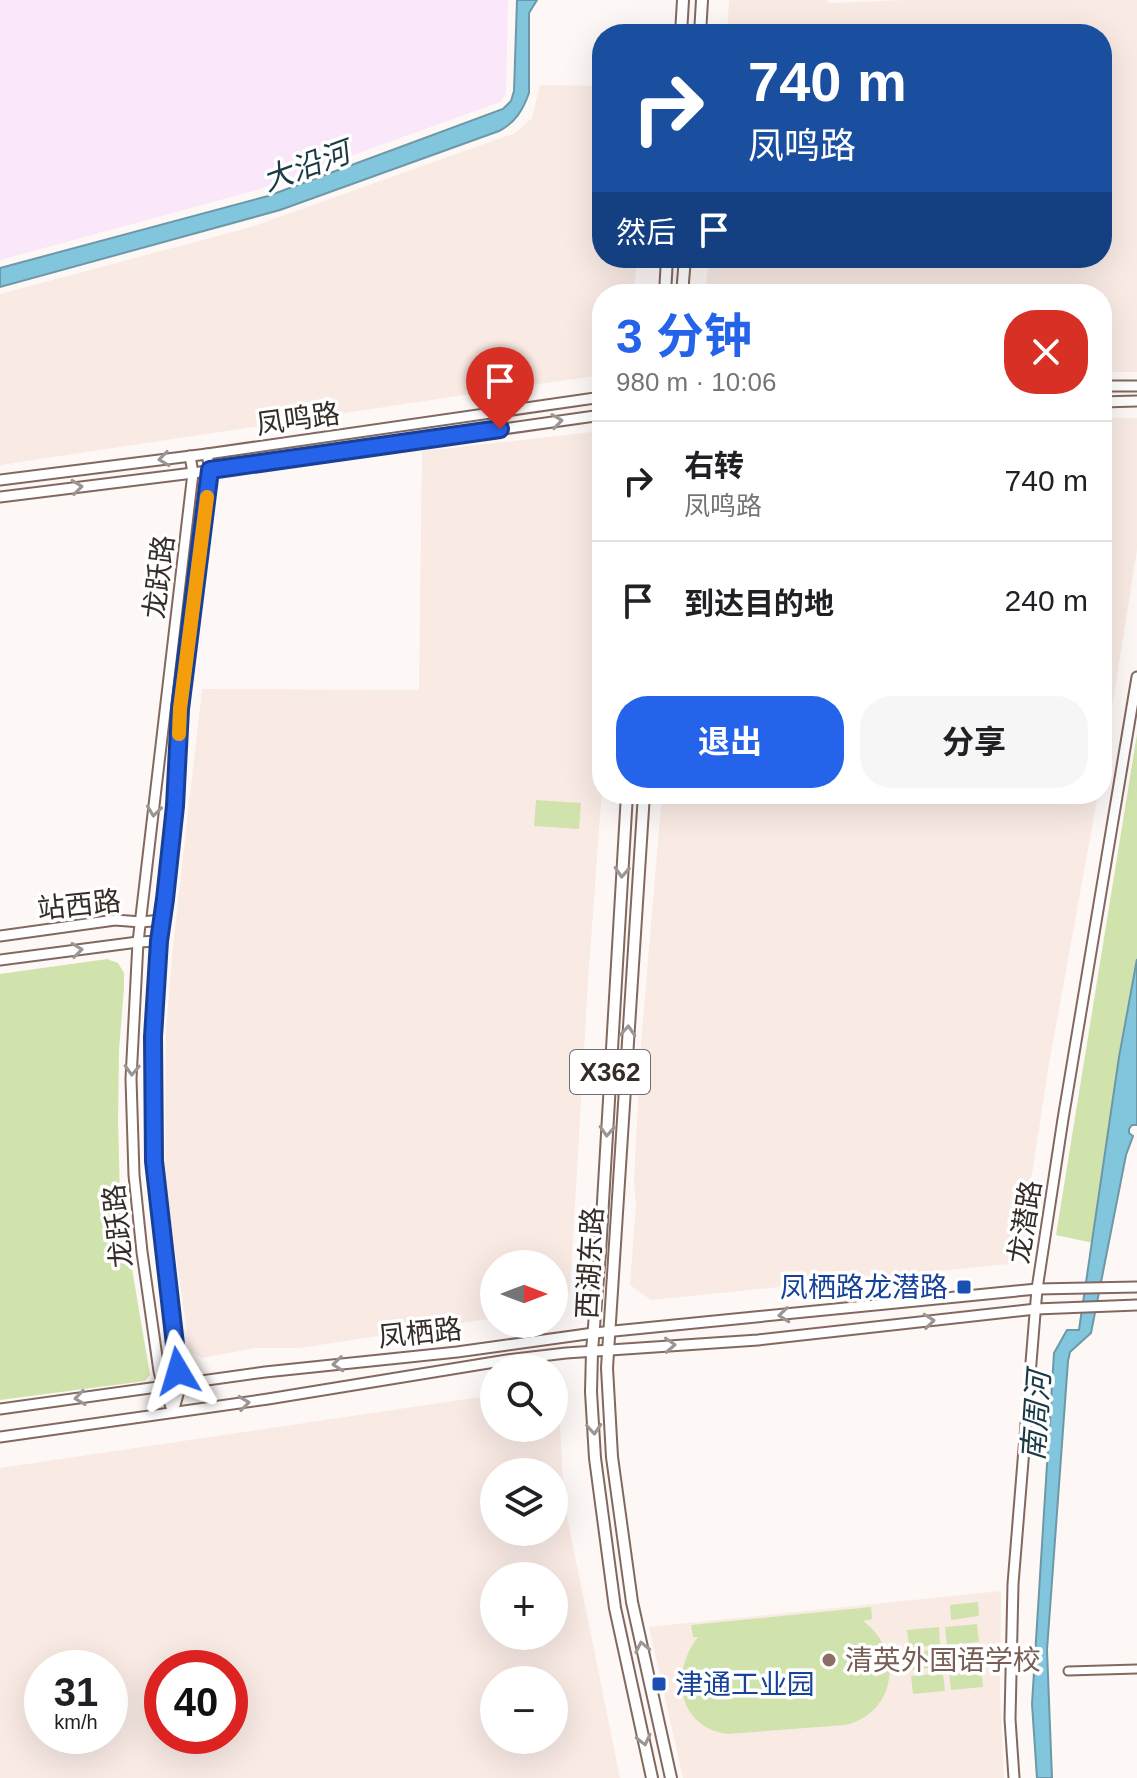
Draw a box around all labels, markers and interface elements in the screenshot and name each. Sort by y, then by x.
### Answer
text: 740 m [748,50,907,113]
icon: right [616,56,720,160]
text: 凤鸣路 [748,125,856,166]
water label: 大沿河 [258,133,359,197]
icon: arrive [692,208,736,252]
text: 然后 [616,216,676,249]
text: 3 分钟 [616,310,752,363]
button: close [1004,310,1088,394]
pin [466,347,534,429]
icon: arrive [478,359,522,403]
text: 980 m · 10:06 [616,367,776,397]
street label: 凤鸣路 [254,398,342,440]
one-way arrow [551,413,564,430]
text: 右转 [684,449,744,482]
one-way arrow [157,450,170,467]
icon: right [616,459,660,503]
text: 740 m [1005,464,1088,497]
one-way arrow [71,479,84,496]
text: 凤鸣路 [684,491,762,521]
street label: 龙跃路 [138,533,180,621]
icon: arrive [616,579,660,623]
text: 240 m [1005,584,1088,617]
text: 到达目的地 [684,587,834,620]
button: 退出 [616,696,844,788]
button: 分享 [860,696,1088,788]
one-way arrow [146,805,163,818]
one-way arrow [614,866,631,879]
street label: 站西路 [36,885,122,925]
one-way arrow [71,941,84,958]
one-way arrow [619,1024,636,1037]
road number: X362 [570,1050,650,1094]
one-way arrow [124,1064,141,1077]
one-way arrow [599,1125,616,1138]
street label: 龙潜路 [1003,1178,1047,1266]
street label: 龙跃路 [98,1183,138,1269]
street label: 西湖东路 [572,1206,608,1320]
north arrow [480,1250,568,1338]
map controls [480,1250,568,1754]
place label: 凤栖路龙潜路 [780,1272,948,1303]
marker: 凤栖路龙潜路 [955,1278,973,1296]
one-way arrow [777,1306,790,1323]
street label: 凤栖路 [377,1313,463,1353]
one-way arrow [922,1313,935,1330]
position arrow [136,1329,220,1413]
one-way arrow [664,1337,677,1354]
button: search [480,1354,568,1442]
one-way arrow [331,1356,344,1373]
water label: 南周河 [1016,1365,1056,1462]
one-way arrow [73,1389,87,1406]
one-way arrow [238,1394,251,1411]
one-way arrow [585,1423,602,1435]
button: layers [480,1458,568,1546]
button: + [480,1562,568,1650]
one-way arrow [634,1641,651,1655]
place label: 清英外国语学校 [845,1645,1041,1676]
speed limit sign: 40 [144,1650,248,1754]
marker: 清英外国语学校 [820,1651,838,1669]
button: − [480,1666,568,1754]
place label: 津通工业园 [675,1669,815,1700]
text: 31 [54,1670,98,1714]
marker: 津通工业园 [650,1675,668,1693]
text: km/h [54,1711,98,1733]
one-way arrow [635,1733,652,1746]

